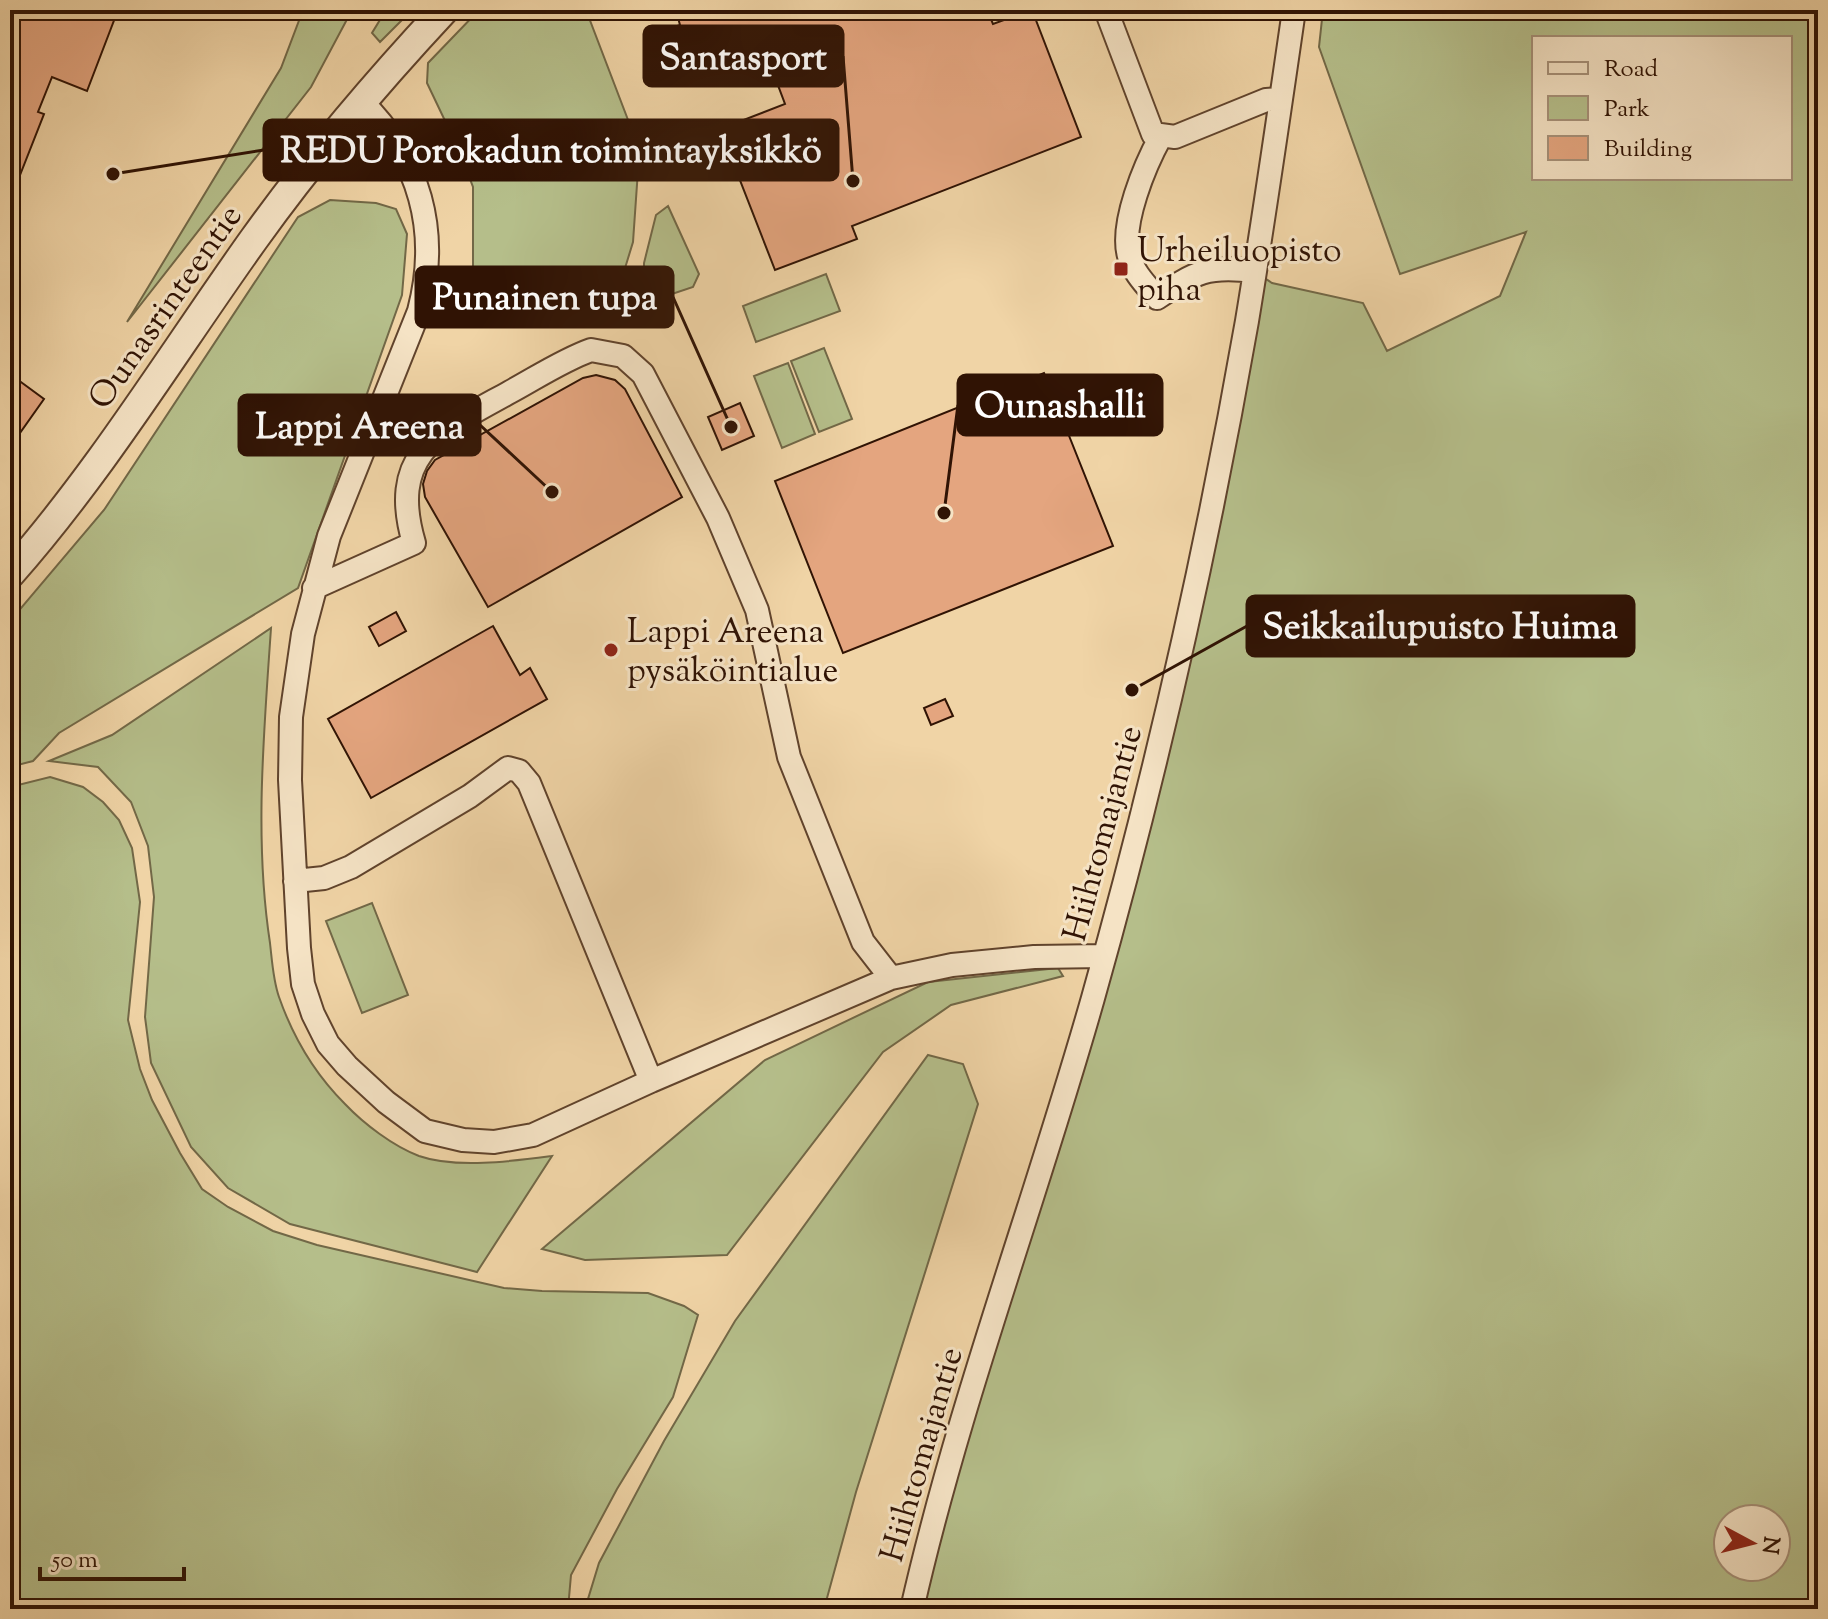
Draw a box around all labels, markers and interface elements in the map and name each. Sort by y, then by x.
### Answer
callout: Santasport [644,26,843,86]
text: Santasport [659,34,827,86]
legend [1532,36,1792,180]
text: Road [1604,53,1658,87]
text: Park [1604,93,1650,127]
callout: REDU Porokadun toimintayksikkö [264,120,838,180]
text: REDU Porokadun toimintayksikkö [280,127,822,179]
text: Building [1604,133,1693,167]
street label: Ounasrinteentie [78,196,256,420]
place label: Urheiluopisto piha [1137,228,1342,316]
marker: Urheiluopisto piha [1112,260,1130,278]
callout: Punainen tupa [416,267,673,327]
text: Punainen tupa [433,274,658,326]
callout: Ounashalli [958,375,1162,435]
text: Ounashalli [974,382,1146,434]
callout: Lappi Areena [239,395,480,455]
text: Lappi Areena [256,403,465,455]
callout: Seikkailupuisto Huima [1247,596,1634,656]
text: Seikkailupuisto Huima [1262,603,1618,655]
place label: Lappi Areena pysäköintialue [627,609,838,697]
marker: Lappi Areena pysäköintialue [602,641,620,659]
street label: Hiihtomajantie [1052,721,1157,947]
street label: Hiihtomajantie [869,1342,977,1568]
north arrow [1712,1503,1792,1583]
scale bar [40,1531,184,1581]
text: N [1752,1534,1786,1556]
text: 50 m [50,1544,98,1578]

